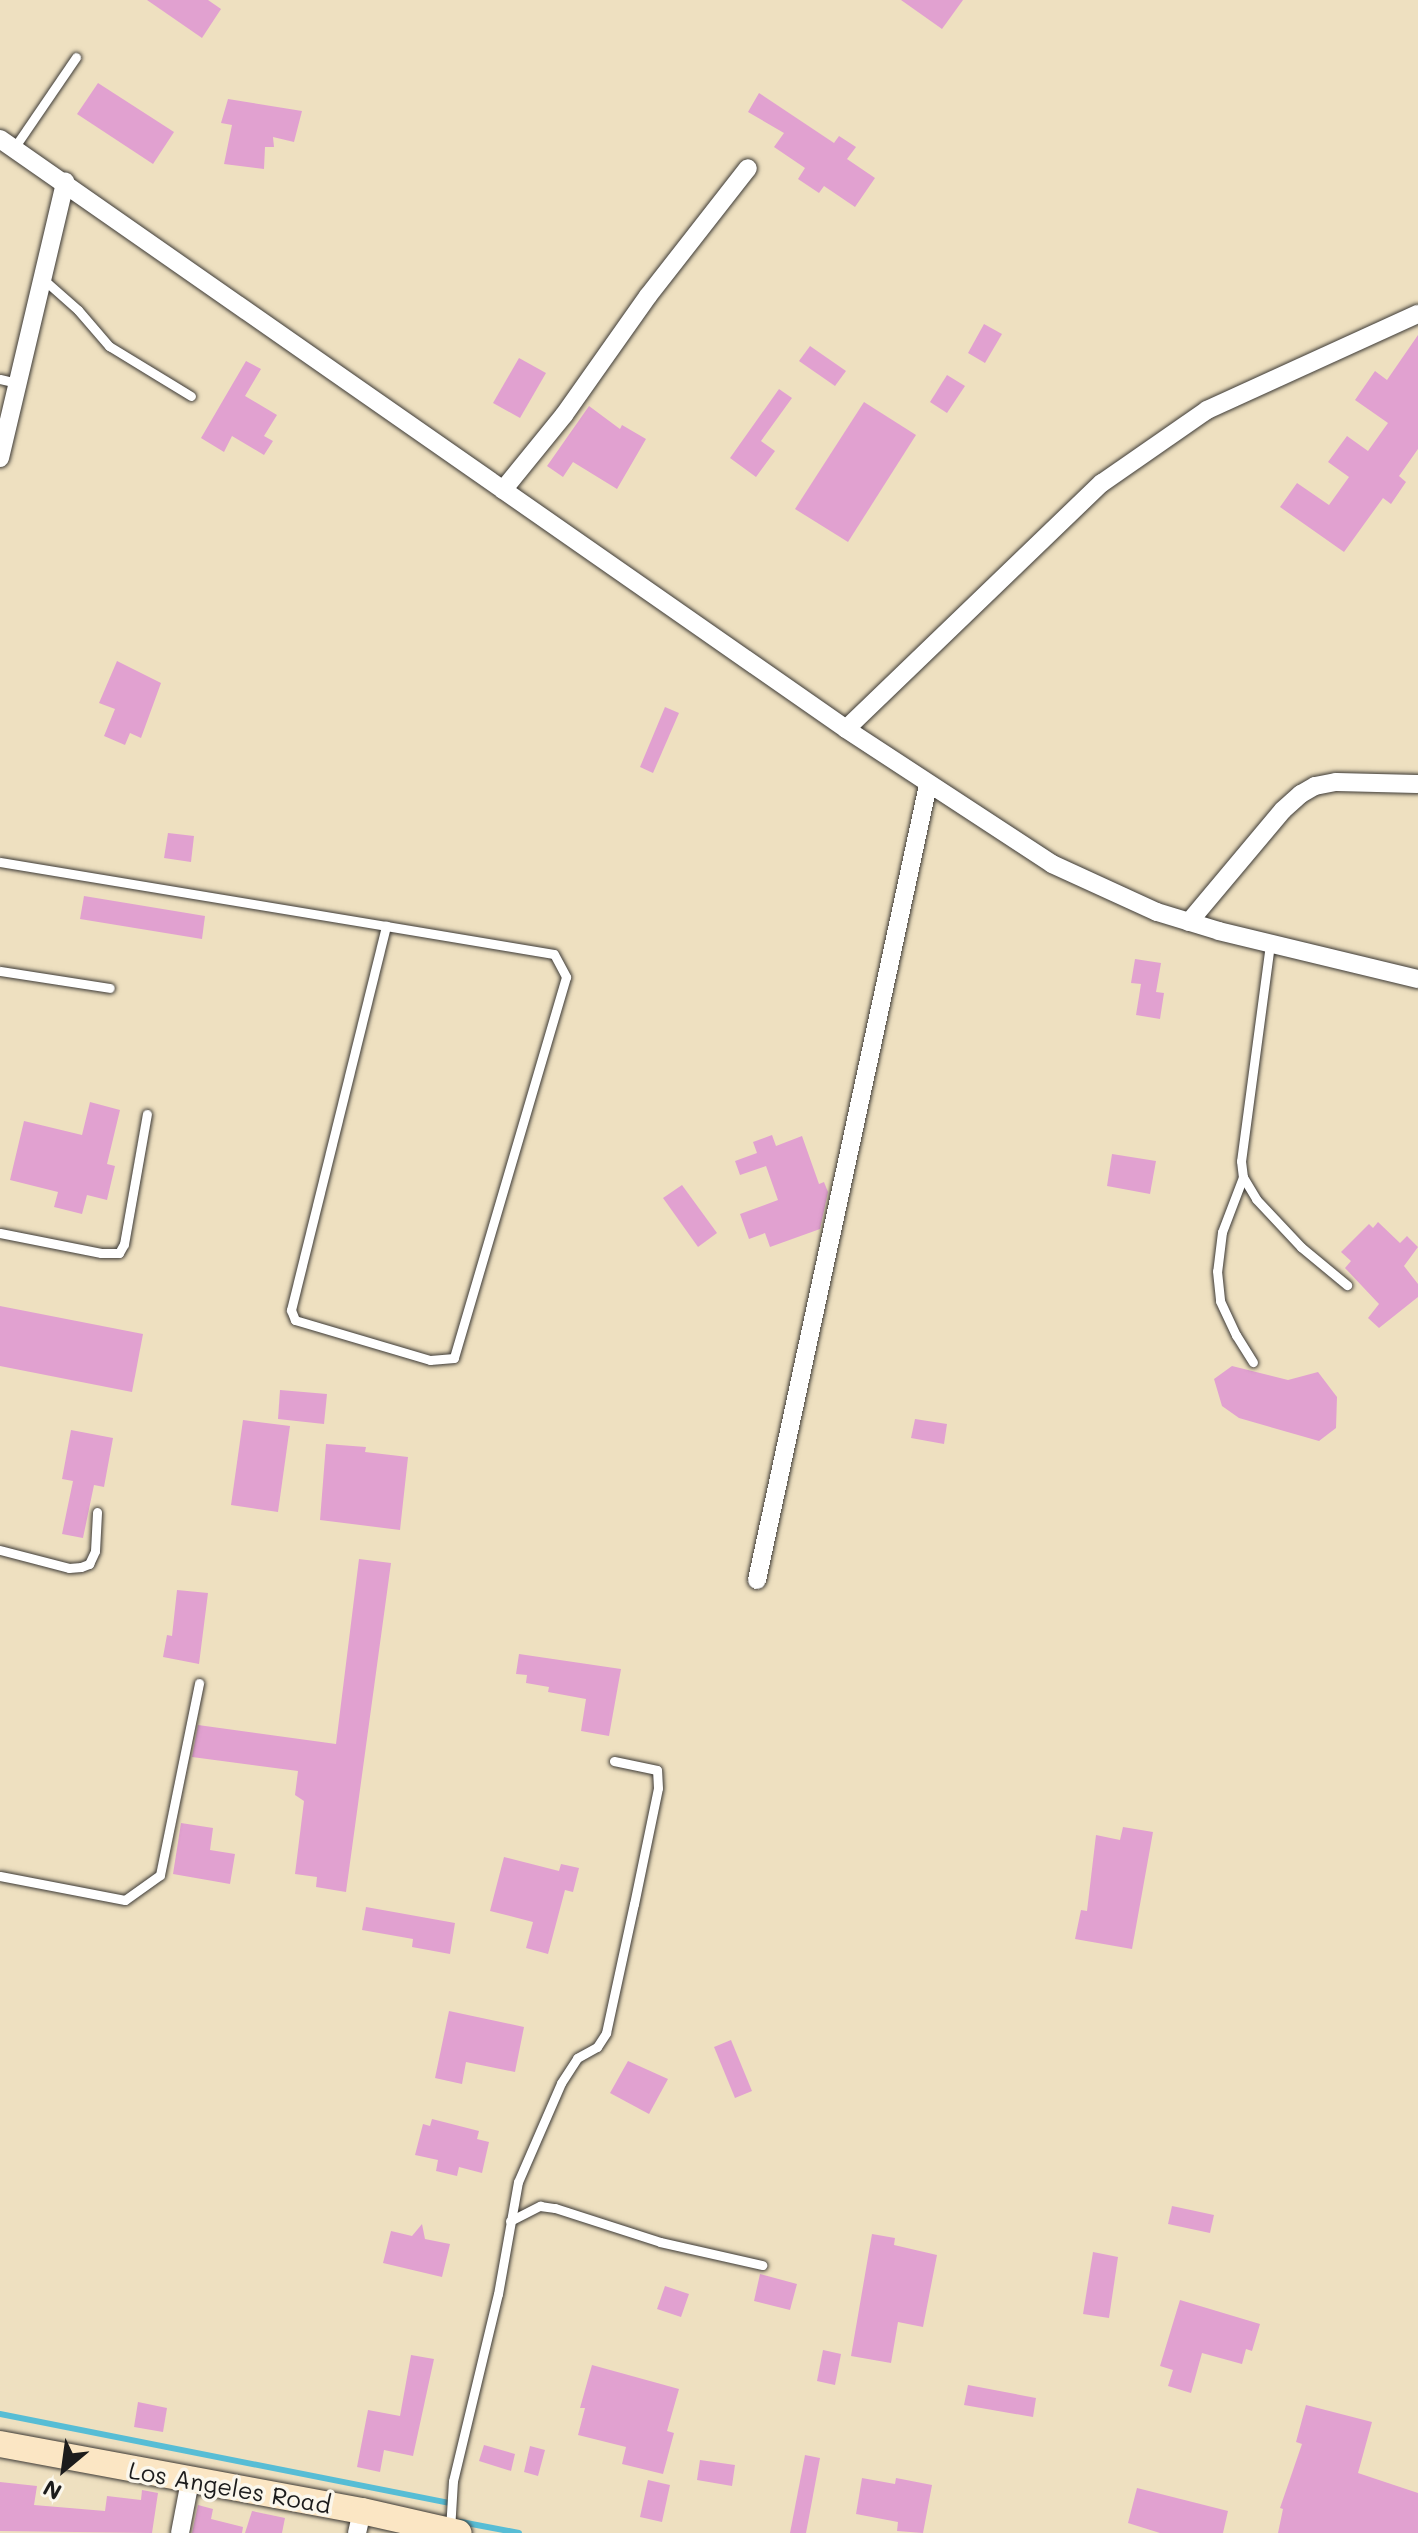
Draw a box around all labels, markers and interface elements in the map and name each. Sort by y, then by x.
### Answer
north arrow [24,2429,104,2509]
street label: Los Angeles Road [127,2455,333,2519]
text: N [38,2474,66,2507]

